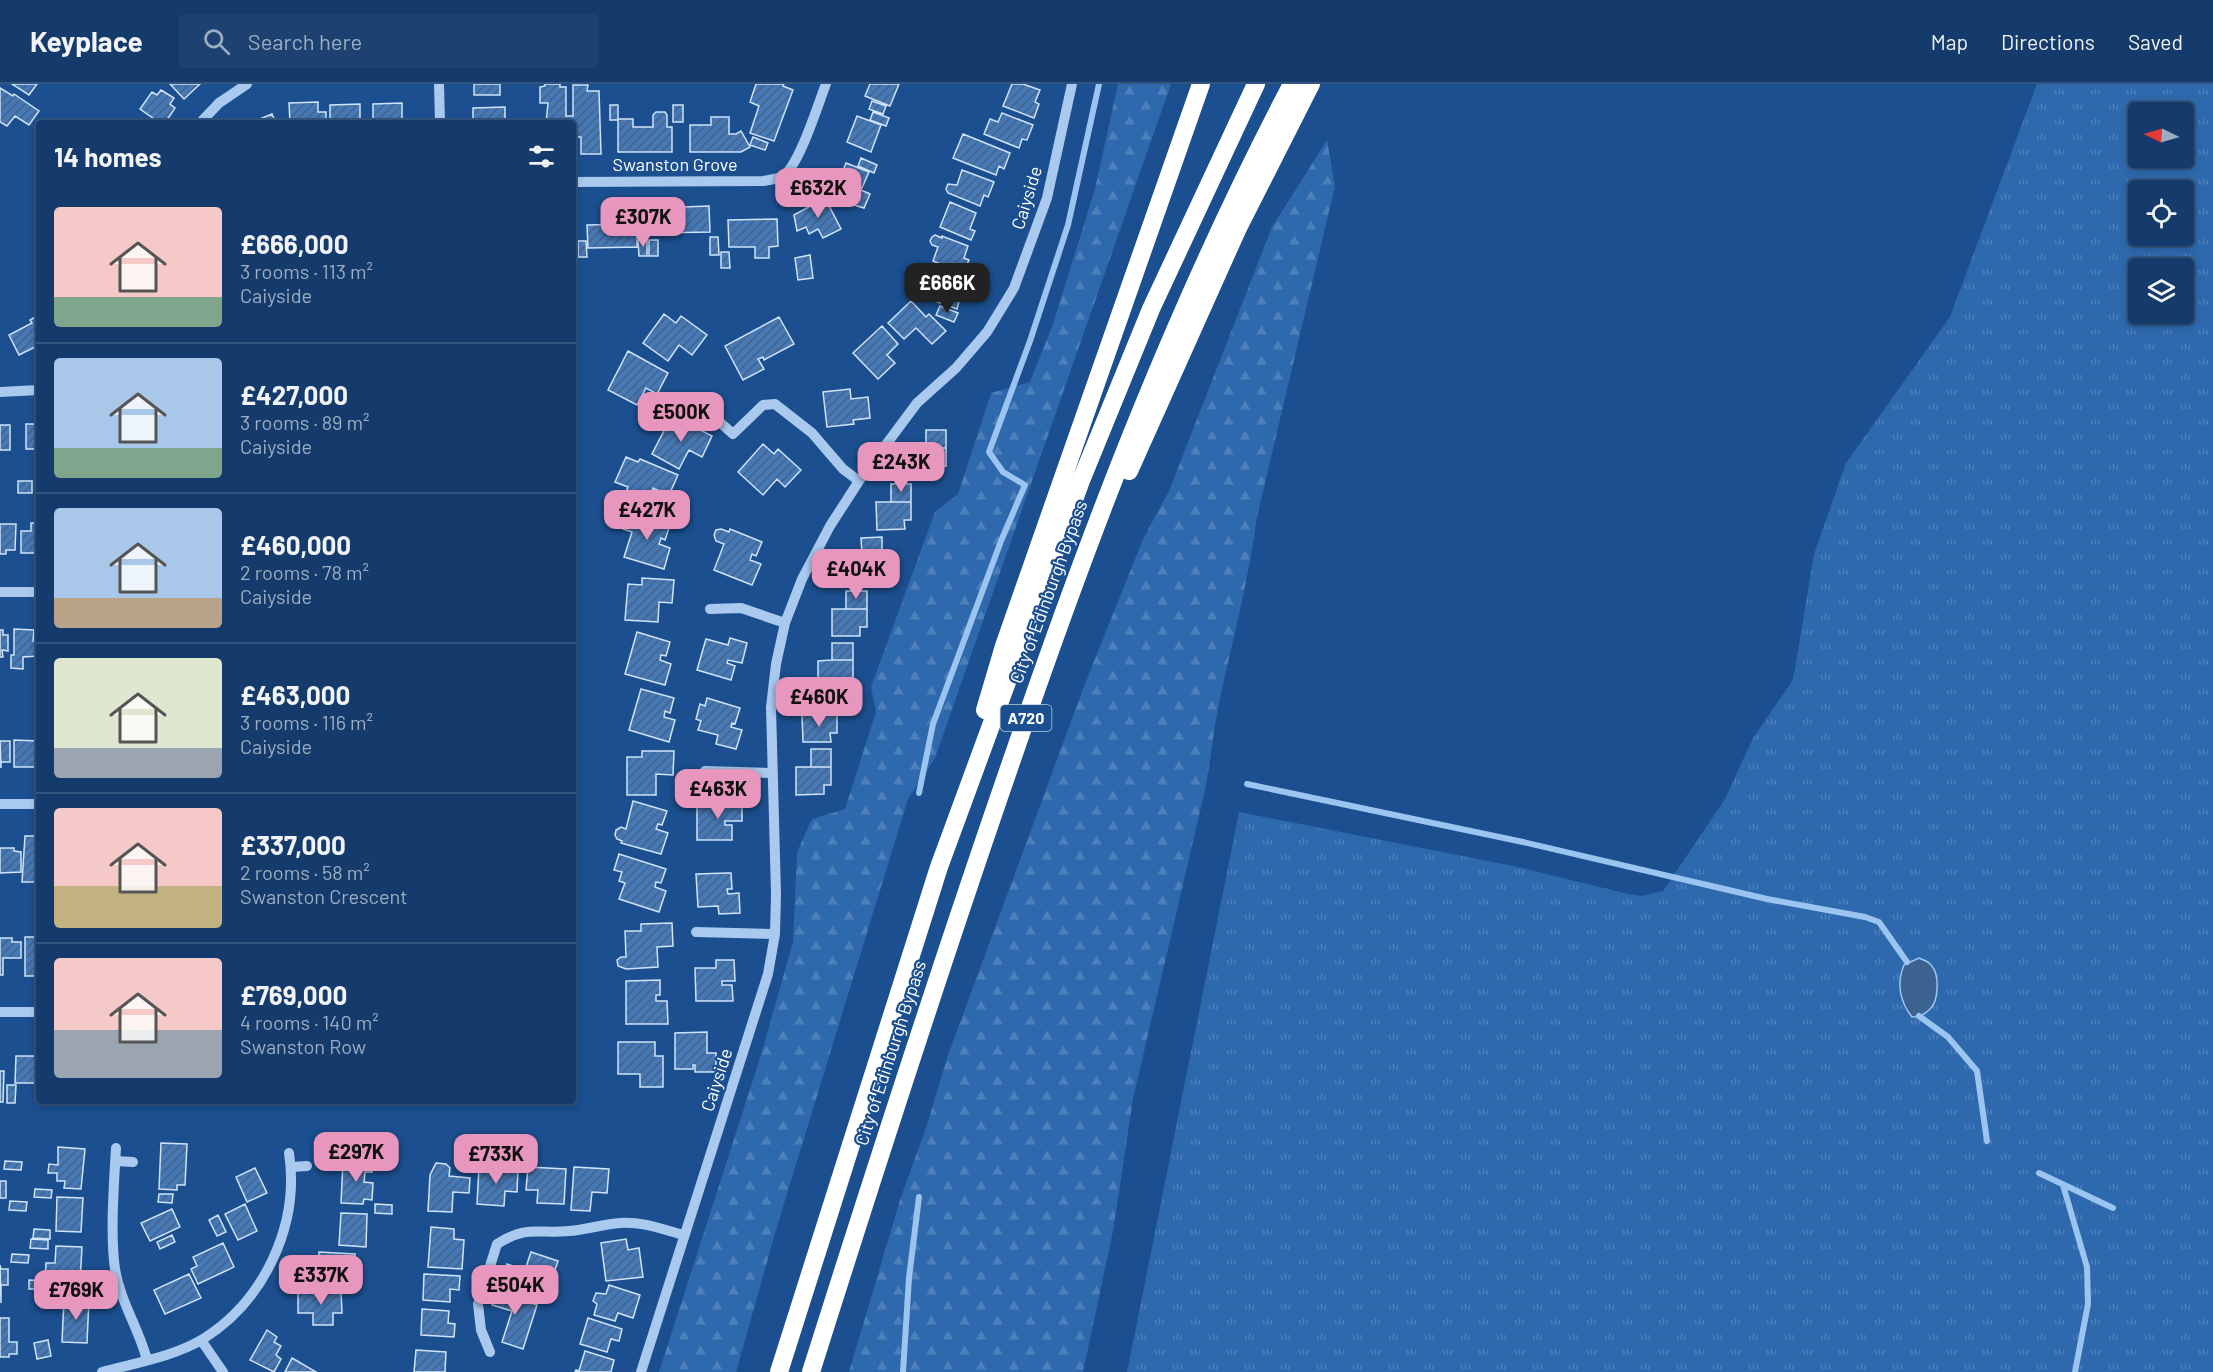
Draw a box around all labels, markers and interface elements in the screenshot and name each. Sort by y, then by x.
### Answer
search box [179,14,599,68]
text: Keyplace [30,24,143,58]
icon: search [200,25,233,58]
text: Search here [248,28,362,54]
text: Map [1931,29,1968,54]
text: Directions [2001,29,2095,54]
text: Saved [2128,29,2183,54]
north arrow [2128,102,2194,168]
map controls [2128,102,2194,324]
icon: filters [525,140,558,173]
text: 14 homes [54,141,161,172]
street label: Swanston Grove [612,153,738,175]
street label: Caiyside [1006,163,1046,232]
pin: £632K [776,168,860,219]
text: £632K [789,175,847,199]
button: locate [2128,180,2194,246]
pin: £307K [601,197,685,248]
text: £307K [615,204,671,228]
text: £666,000 [240,228,349,259]
icon: home [102,231,174,303]
button: layers [2128,258,2194,324]
text: 3 rooms · 113 m² [240,259,373,283]
pin: £666K [905,263,989,314]
text: £666K [919,270,976,294]
text: Caiyside [240,283,312,307]
text: £427,000 [240,379,348,410]
icon: home [102,382,174,454]
pin: £500K [639,392,723,443]
text: £500K [652,399,710,423]
text: 3 rooms · 89 m² [240,410,370,434]
text: Caiyside [240,434,312,458]
pin: £243K [859,442,943,493]
text: £243K [872,449,930,473]
pin: £427K [605,490,689,541]
text: £427K [618,497,676,521]
street label: City of Edinburgh Bypass [1005,497,1091,686]
text: £460,000 [240,529,351,560]
icon: home [102,532,174,604]
pin: £404K [814,549,898,600]
text: £404K [826,556,886,580]
text: 2 rooms · 78 m² [240,560,369,584]
text: Caiyside [240,584,312,608]
pin: £460K [777,677,861,728]
text: £463,000 [240,679,350,710]
icon: home [102,682,174,754]
text: £460K [789,684,849,708]
road number: A720 [1000,705,1052,731]
text: 3 rooms · 116 m² [240,710,373,734]
text: Caiyside [240,734,312,758]
pin: £463K [676,769,760,820]
text: £463K [689,776,747,800]
text: £337,000 [240,829,346,860]
icon: home [102,832,174,904]
text: 2 rooms · 58 m² [240,860,370,884]
text: Swanston Crescent [240,884,408,908]
street label: City of Edinburgh Bypass [850,957,930,1148]
text: £769,000 [240,979,347,1010]
icon: home [102,982,174,1054]
text: 4 rooms · 140 m² [240,1010,379,1034]
text: Swanston Row [240,1034,366,1058]
street label: Caiyside [696,1045,737,1114]
pin: £297K [314,1132,398,1183]
pin: £733K [454,1134,538,1185]
text: £297K [328,1139,384,1163]
text: £733K [468,1141,524,1165]
pin: £337K [279,1255,363,1306]
text: £337K [293,1262,349,1286]
pin: £504K [473,1265,557,1316]
pin: £769K [34,1270,118,1321]
text: £504K [485,1272,545,1296]
text: £769K [48,1277,104,1301]

